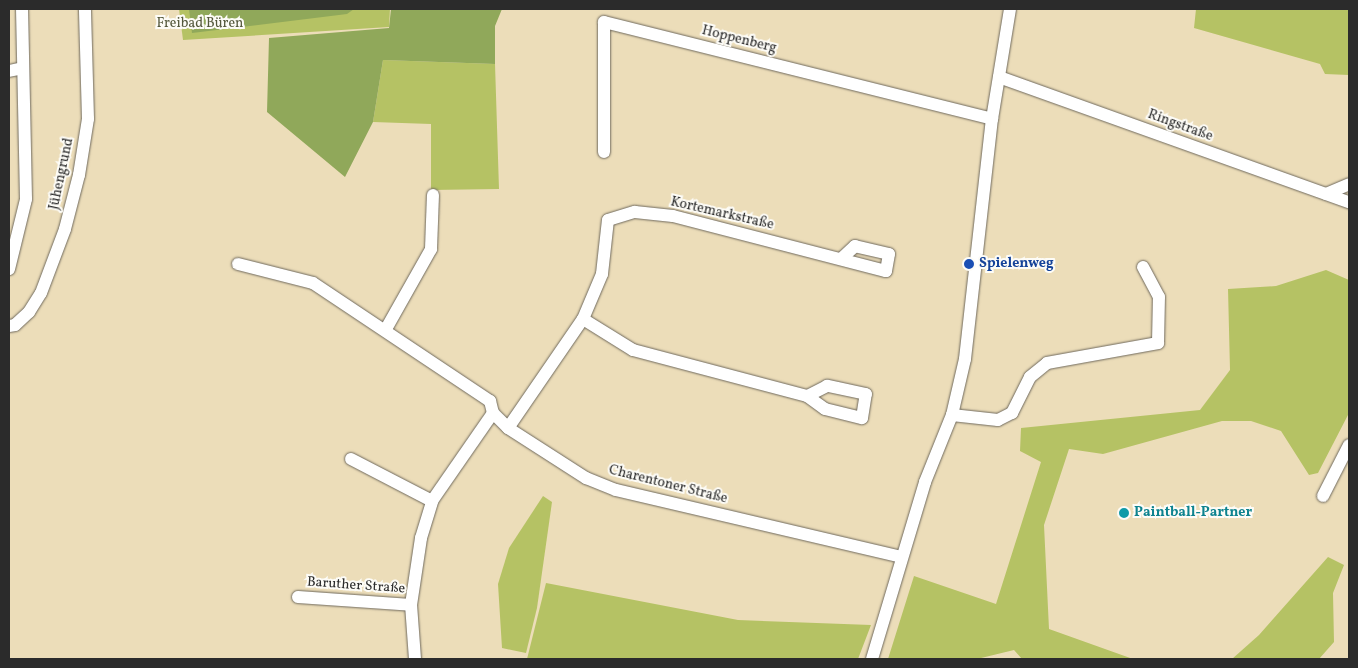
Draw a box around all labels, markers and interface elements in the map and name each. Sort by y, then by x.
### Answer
park label: Freibad Büren [157,16,243,32]
street label: Hoppenberg [700,23,778,57]
street label: Ringstraße [1145,106,1215,146]
street label: Jühengrund [46,137,78,211]
street label: Kortemarkstraße [669,194,775,234]
place label: Spielenweg [979,256,1054,272]
marker: Spielenweg [963,258,975,270]
street label: Charentoner Straße [607,462,729,508]
place label: Paintball-Partner [1134,505,1252,521]
marker: Paintball-Partner [1118,507,1130,519]
street label: Baruther Straße [306,574,406,598]

